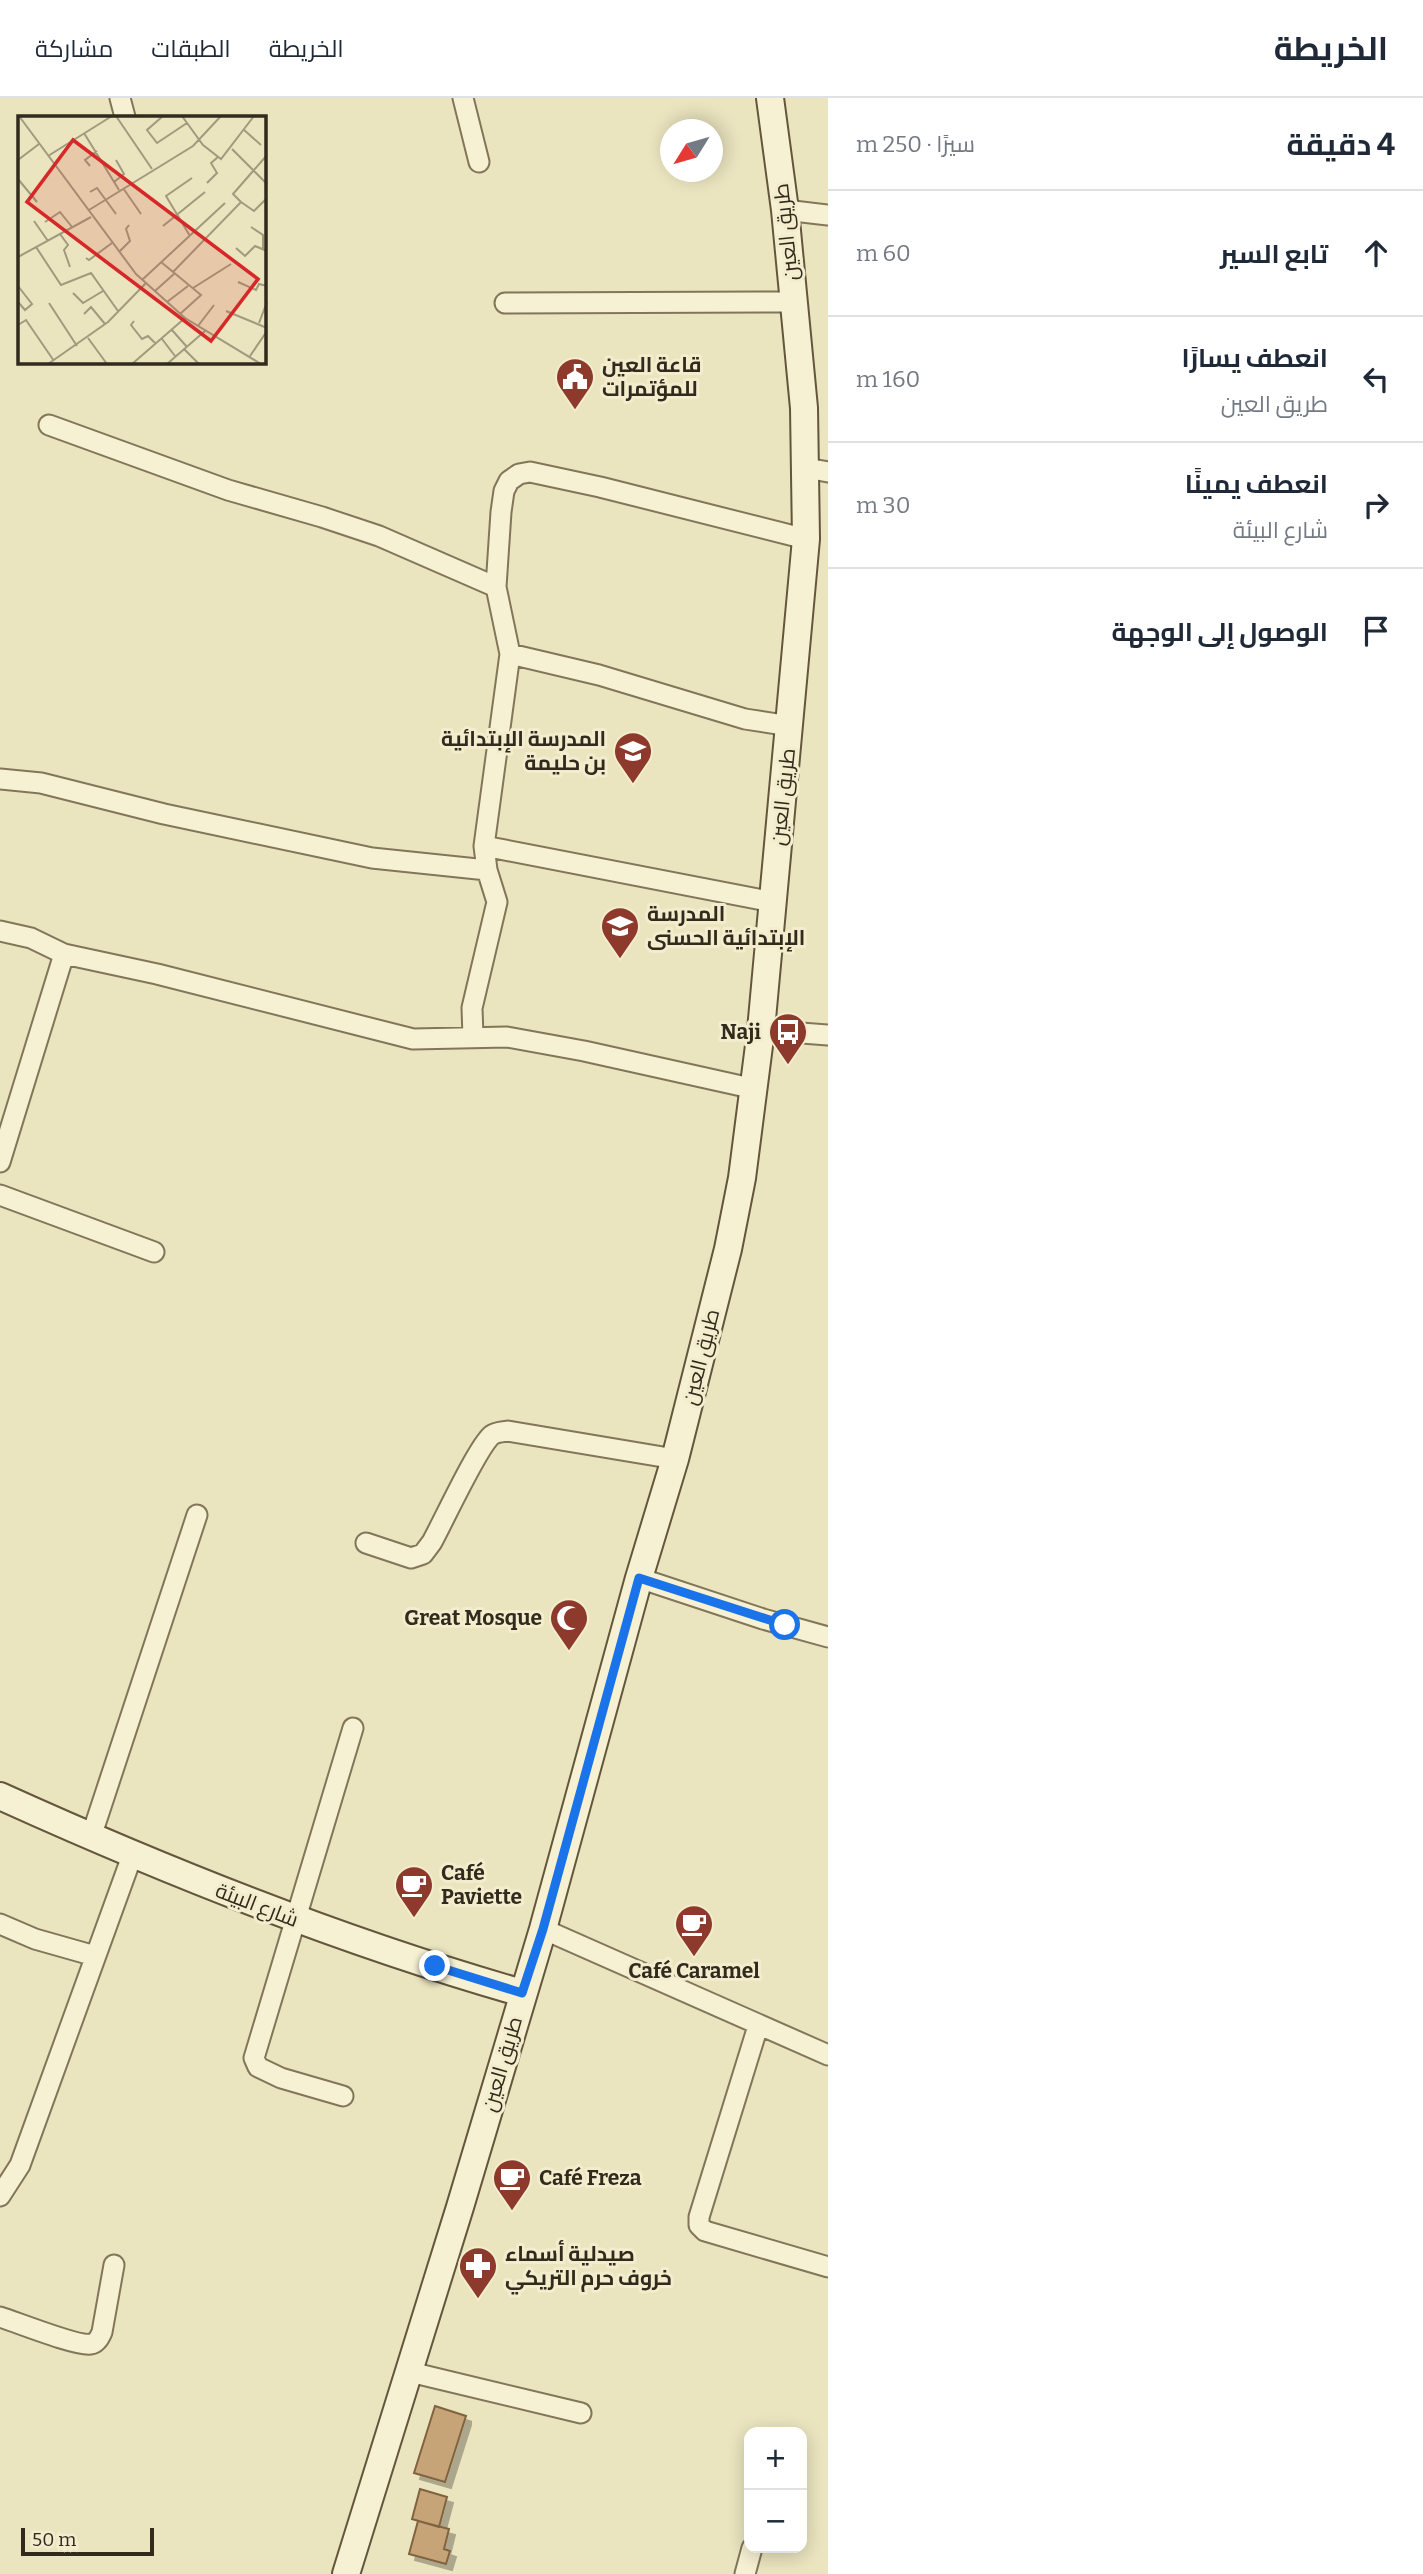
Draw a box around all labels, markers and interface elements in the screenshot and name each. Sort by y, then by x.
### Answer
text: الخريطة [1274,29,1388,69]
text: مشاركة [35,35,113,63]
text: الطبقات [151,35,231,63]
text: الخريطة [269,35,344,63]
inset map [18,116,266,364]
north arrow [660,119,723,182]
text: 4 دقيقة [1287,127,1395,163]
text: سيرًا · 250 m [856,130,975,158]
street label: طريق العين [768,182,804,282]
icon: ahead [1357,234,1395,272]
text: 60 m [856,239,911,267]
text: تابع السير [1220,239,1328,270]
text: انعطف يسارًا [1182,343,1328,374]
place label: قاعة العين للمؤتمرات [602,352,702,402]
public building icon: قاعة العين للمؤتمرات [554,356,596,411]
icon: left [1357,360,1395,398]
text: 160 m [856,365,920,393]
text: طريق العين [1221,390,1328,418]
text: انعطف يمينًا [1185,469,1328,500]
icon: right [1357,486,1395,524]
text: 30 m [856,491,910,519]
text: شارع البيئة [1233,516,1328,544]
icon: arrive [1357,612,1395,650]
text: الوصول إلى الوجهة [1111,617,1328,648]
place label: المدرسة الإبتدائية بن حليمة [441,726,606,776]
school or university icon: المدرسة الإبتدائية بن حليمة [612,730,654,785]
street label: طريق العين [765,747,801,847]
place label: المدرسة الإبتدائية الحسنى [647,901,805,952]
school or university icon: المدرسة الإبتدائية الحسنى [599,905,641,960]
bus stop icon: Naji [767,1011,809,1066]
place label: Naji [720,1019,761,1045]
street label: طريق العين [677,1306,725,1408]
mosque icon: Great Mosque [548,1597,590,1652]
place label: Great Mosque [404,1605,542,1631]
route start [769,1609,800,1640]
place label: Café Paviette [441,1860,522,1910]
cafe icon: Café Paviette [393,1864,435,1919]
street label: شارع البيئة [211,1877,302,1934]
cafe icon: Café Caramel [673,1903,715,1958]
route end [419,1950,450,1981]
place label: Café Caramel [628,1958,760,1984]
street label: طريق العين [476,2013,528,2115]
cafe icon: Café Freza [491,2157,533,2212]
place label: Café Freza [539,2165,642,2191]
place label: صيدلية أسماء خروف حرم التريكي [505,2240,672,2295]
pharmacy icon: صيدلية أسماء خروف حرم التريكي [457,2245,499,2300]
map controls [744,2427,807,2553]
button: + [744,2427,807,2490]
button: − [744,2490,807,2553]
scale bar [21,2525,154,2557]
text: 50 m [32,2528,76,2551]

